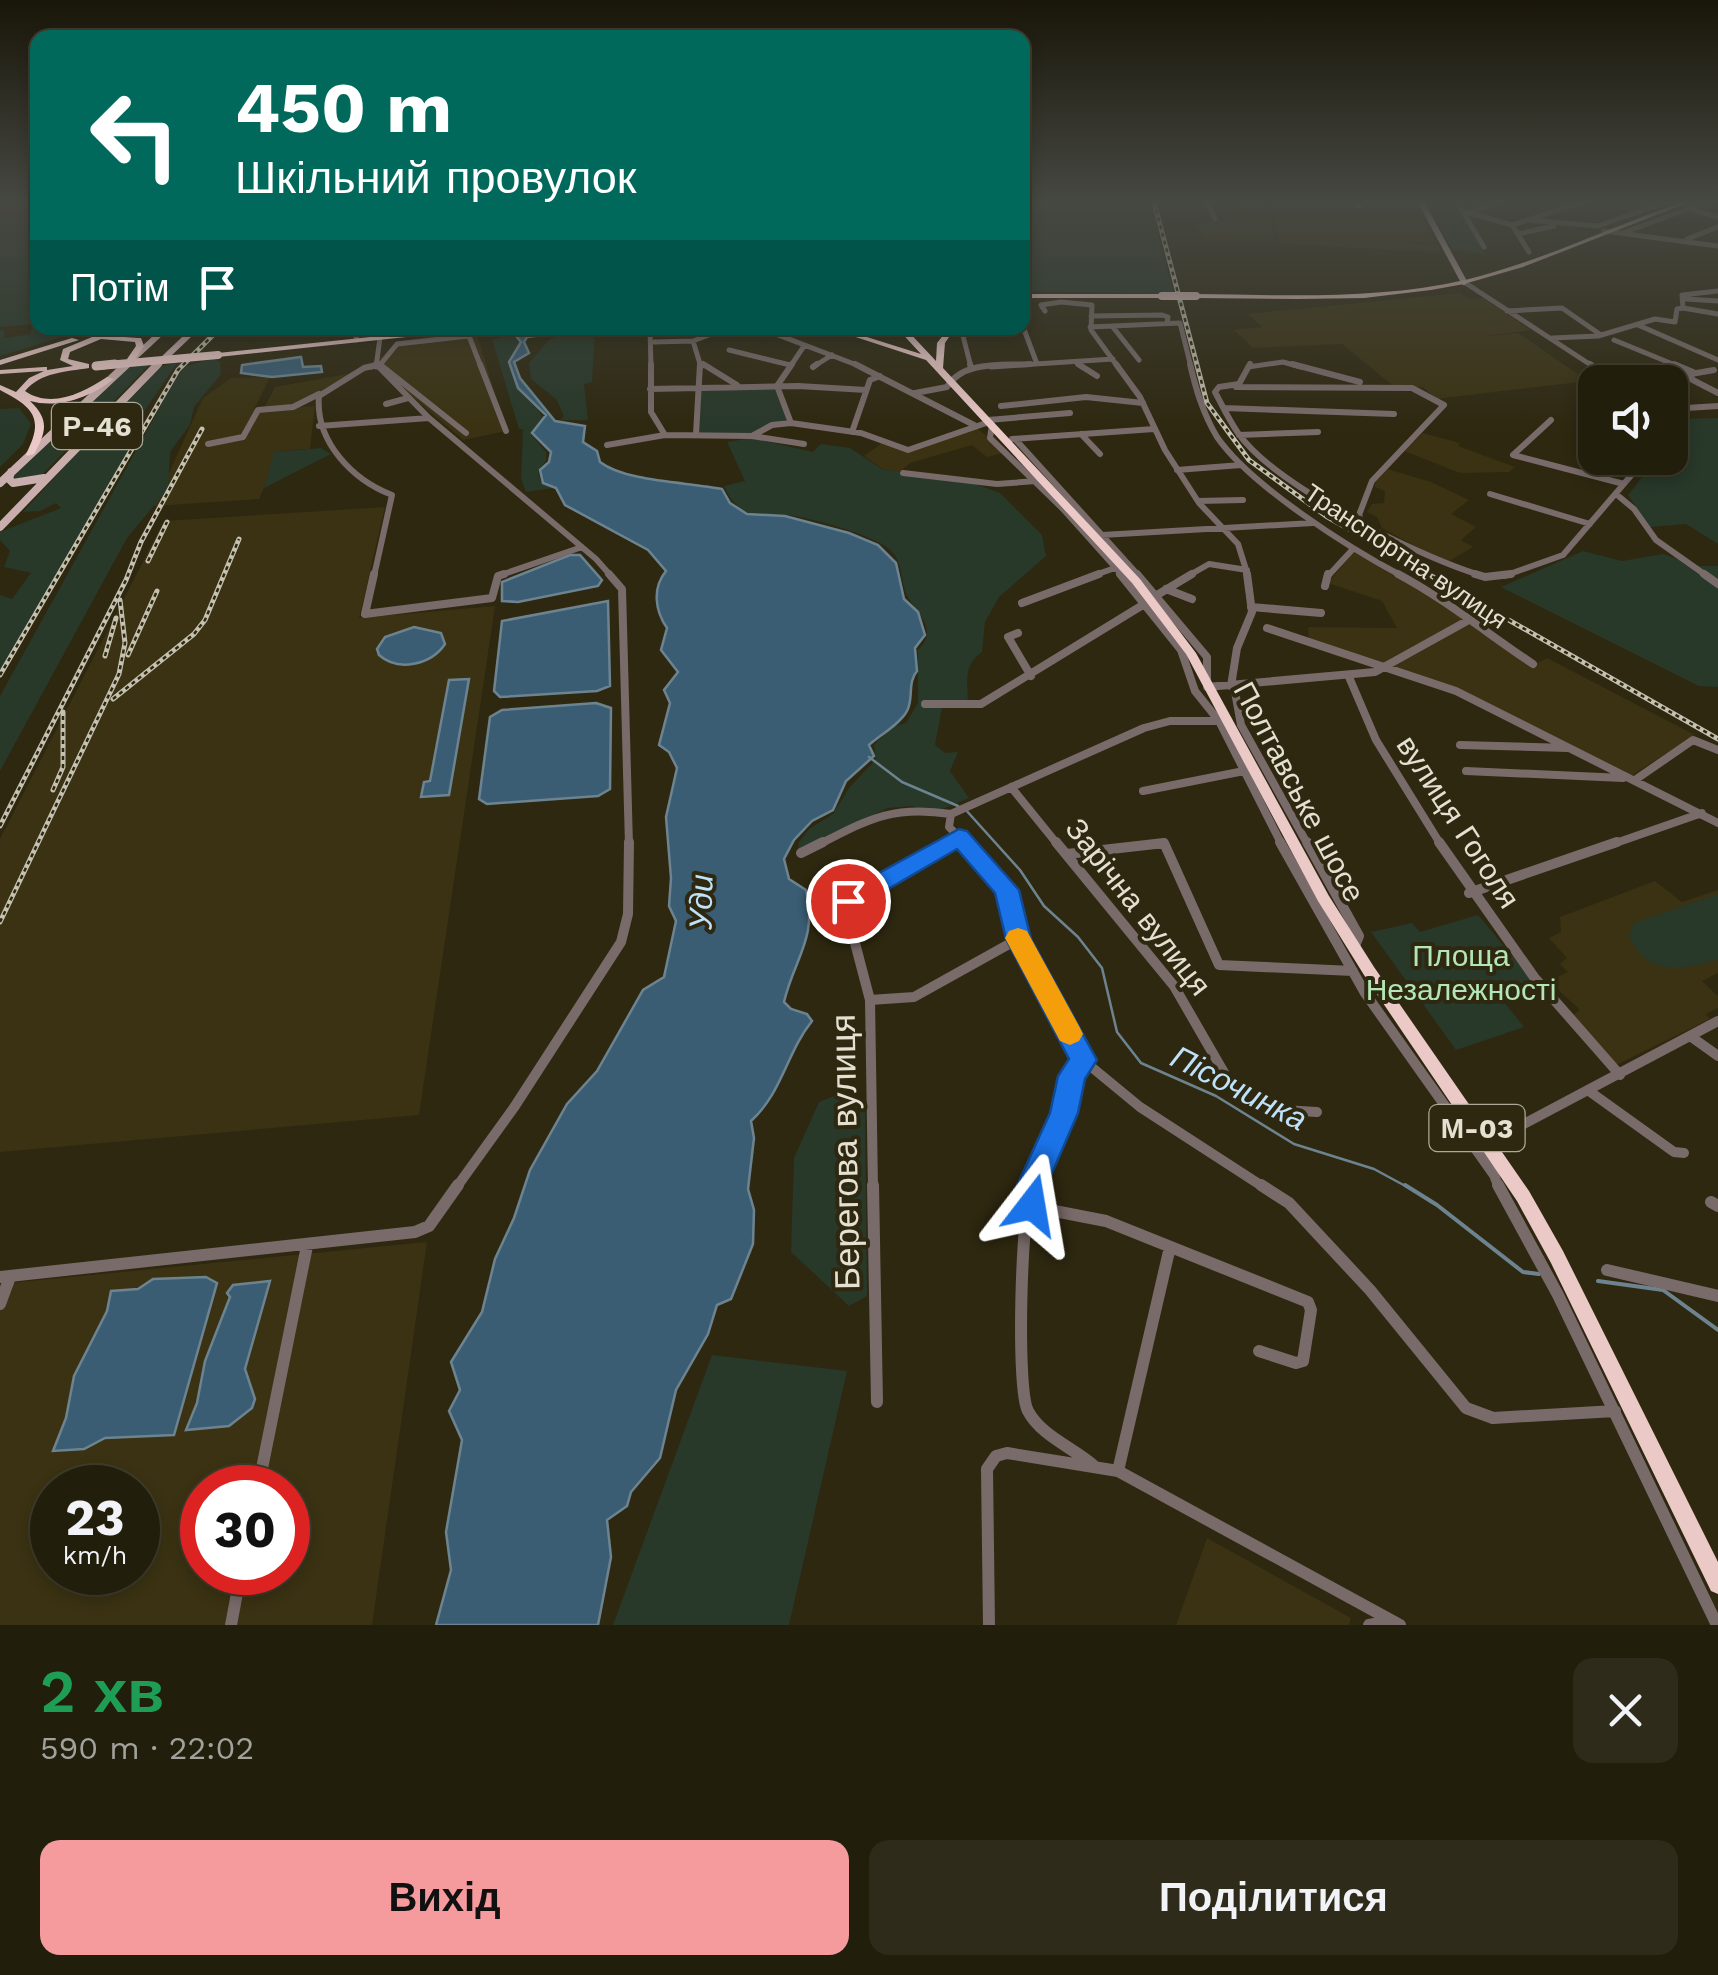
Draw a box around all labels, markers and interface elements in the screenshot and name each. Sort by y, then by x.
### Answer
text: 450 m [235,67,452,149]
icon: left [70,70,200,200]
text: Шкільний провулок [235,151,636,204]
icon: arrive [190,260,245,315]
text: Потім [70,266,170,310]
map controls [1578,365,1688,475]
button: sound [1578,365,1688,475]
road number: Р-46 [52,403,142,449]
street label: Транспортна вулиця [1299,478,1512,635]
street label: Полтавське шосе [1227,676,1372,908]
street label: вулиця Гоголя [1390,729,1527,915]
street label: Зарічна вулиця [1059,811,1218,1002]
pin [806,859,891,944]
water label: Уди [682,874,720,931]
icon: arrive [821,874,876,929]
park label: Площа Незалежності [1366,938,1556,1007]
street label: Берегова вулиця [822,1014,868,1290]
water label: Пісочинка [1165,1038,1313,1138]
road number: М-03 [1430,1105,1524,1151]
position arrow [980,1153,1084,1257]
speed limit sign: 30 [180,1465,310,1595]
text: 23 [65,1488,125,1547]
text: km/h [63,1541,127,1570]
text: 2 хв [40,1656,164,1727]
button: close [1573,1658,1678,1763]
text: 590 m · 22:02 [40,1729,254,1767]
button: Вихід [40,1840,849,1955]
button: Поділитися [869,1840,1678,1955]

